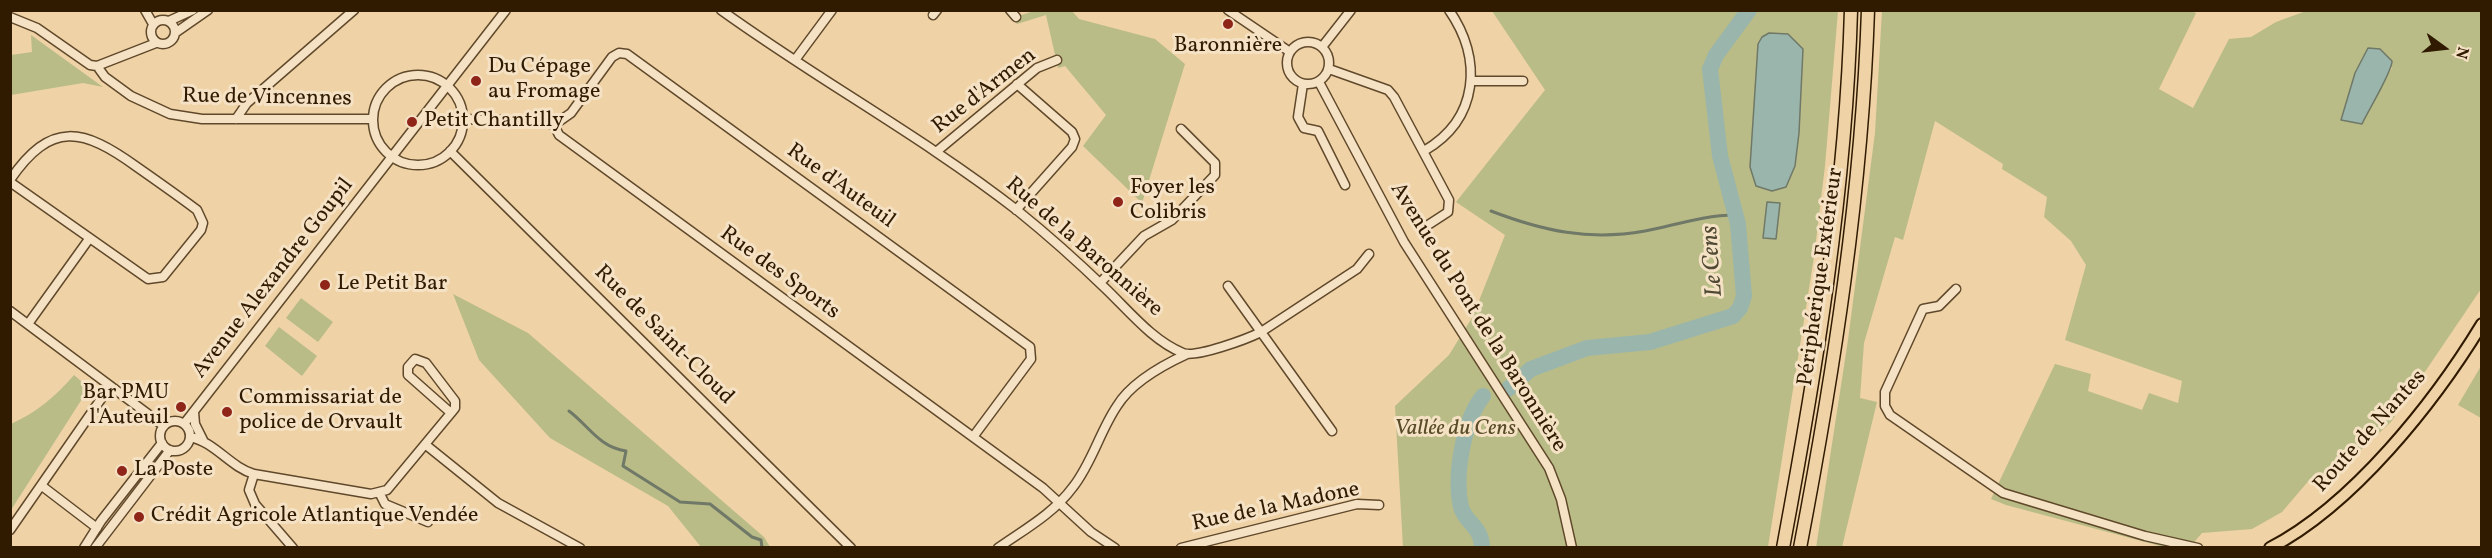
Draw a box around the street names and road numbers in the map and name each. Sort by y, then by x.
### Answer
street label: Rue d'Armen [928,43,1042,141]
street label: Rue de Vincennes [182,84,352,114]
street label: Rue d'Auteuil [781,139,899,235]
street label: Périphérique Extérieur [1794,166,1850,388]
street label: Rue de la Baronnière [999,172,1167,324]
street label: Avenue Alexandre Goupil [188,174,360,384]
street label: Avenue du Pont de la Baronnière [1383,178,1571,458]
street label: Rue des Sports [714,222,844,326]
street label: Rue de Saint-Cloud [588,261,738,411]
street label: Route de Nantes [2309,365,2433,499]
street label: Rue de la Madone [1190,477,1362,539]

